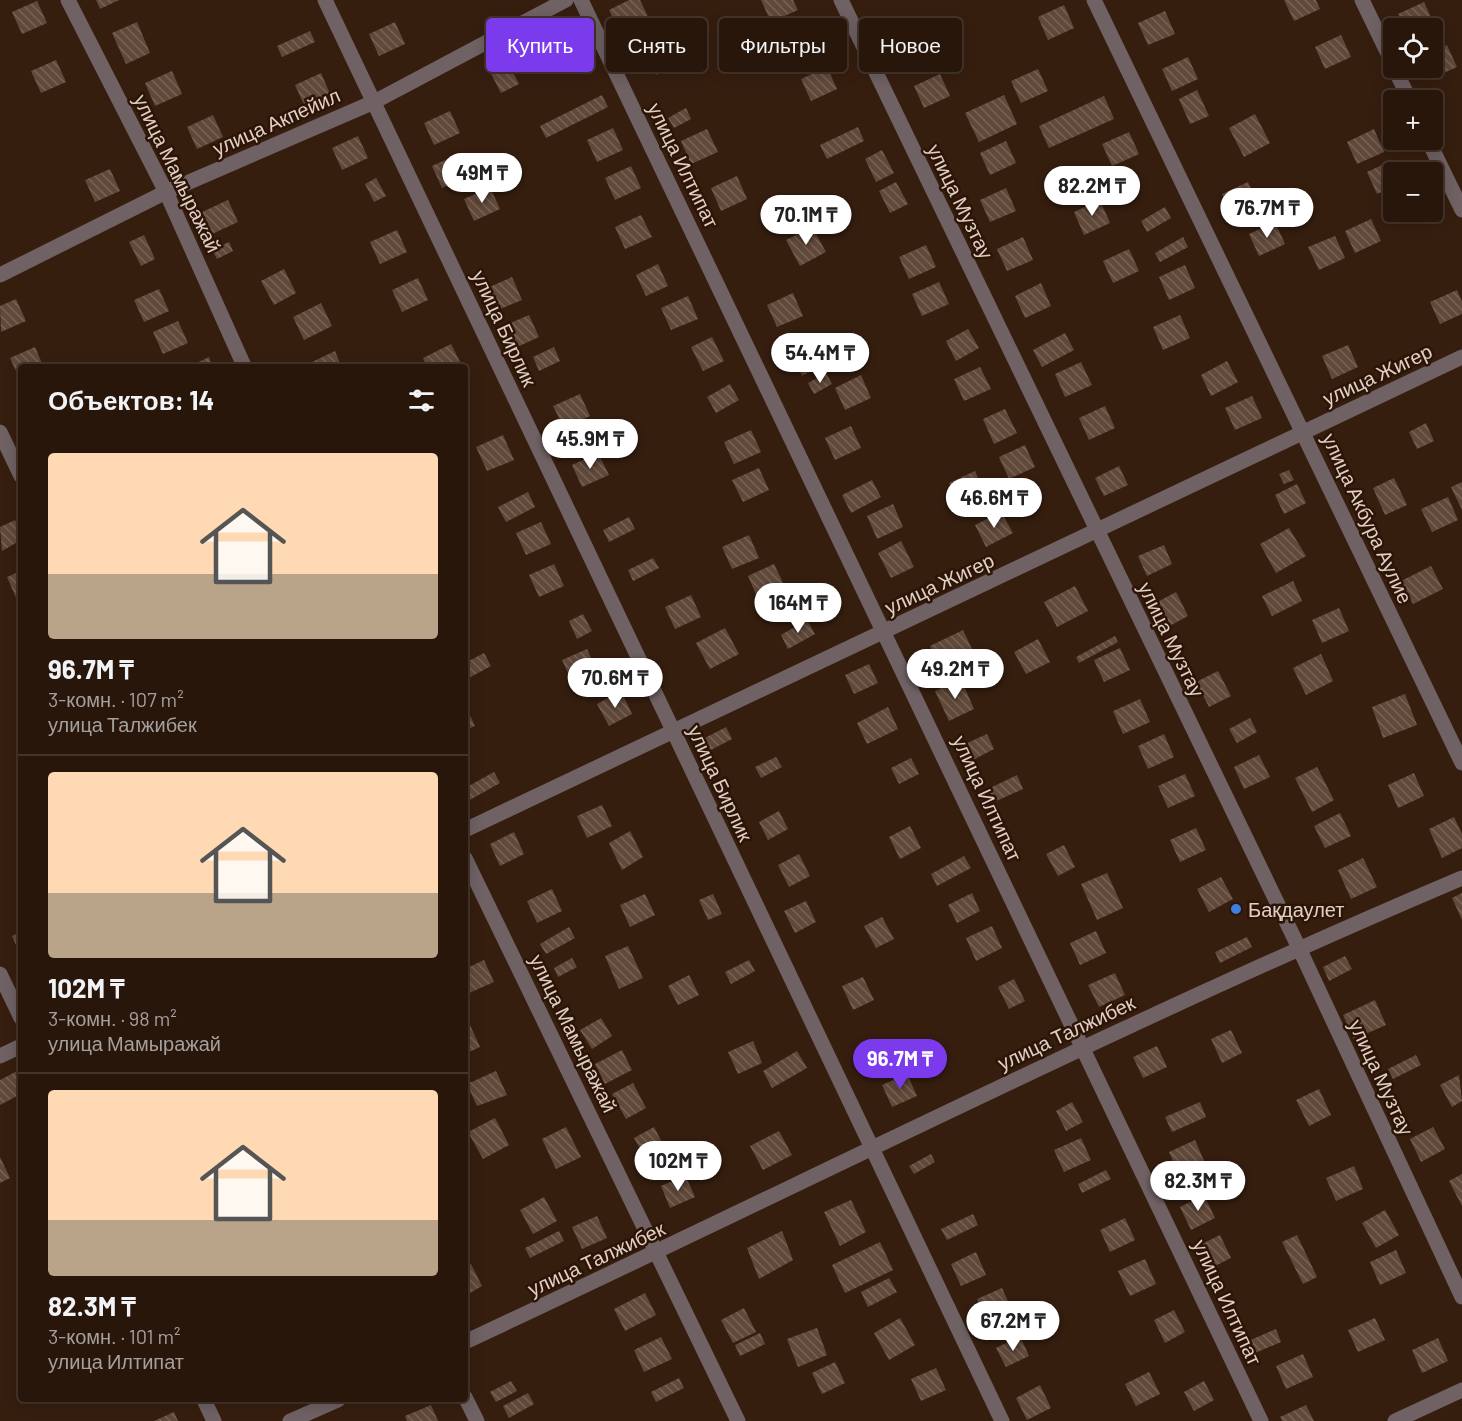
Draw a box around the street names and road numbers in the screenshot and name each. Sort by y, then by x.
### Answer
street label: улица Акпейил [209,82,343,160]
street label: улица Мамыражай [129,90,227,256]
street label: улица Илтипат [643,99,725,231]
street label: улица Музтау [923,140,999,262]
street label: улица Бирлик [468,266,542,390]
street label: улица Жигер [1319,338,1435,410]
street label: улица Акбура Аулие [1318,429,1418,607]
street label: улица Жигер [881,547,997,619]
street label: улица Музтау [1134,578,1210,700]
street label: улица Бирлик [684,721,758,845]
street label: улица Илтипат [948,731,1028,865]
street label: улица Мамыражай [525,950,623,1116]
street label: улица Талжибек [994,990,1139,1074]
street label: улица Музтау [1345,1015,1419,1139]
street label: улица Талжибек [524,1216,669,1300]
street label: улица Илтипат [1188,1235,1268,1369]

